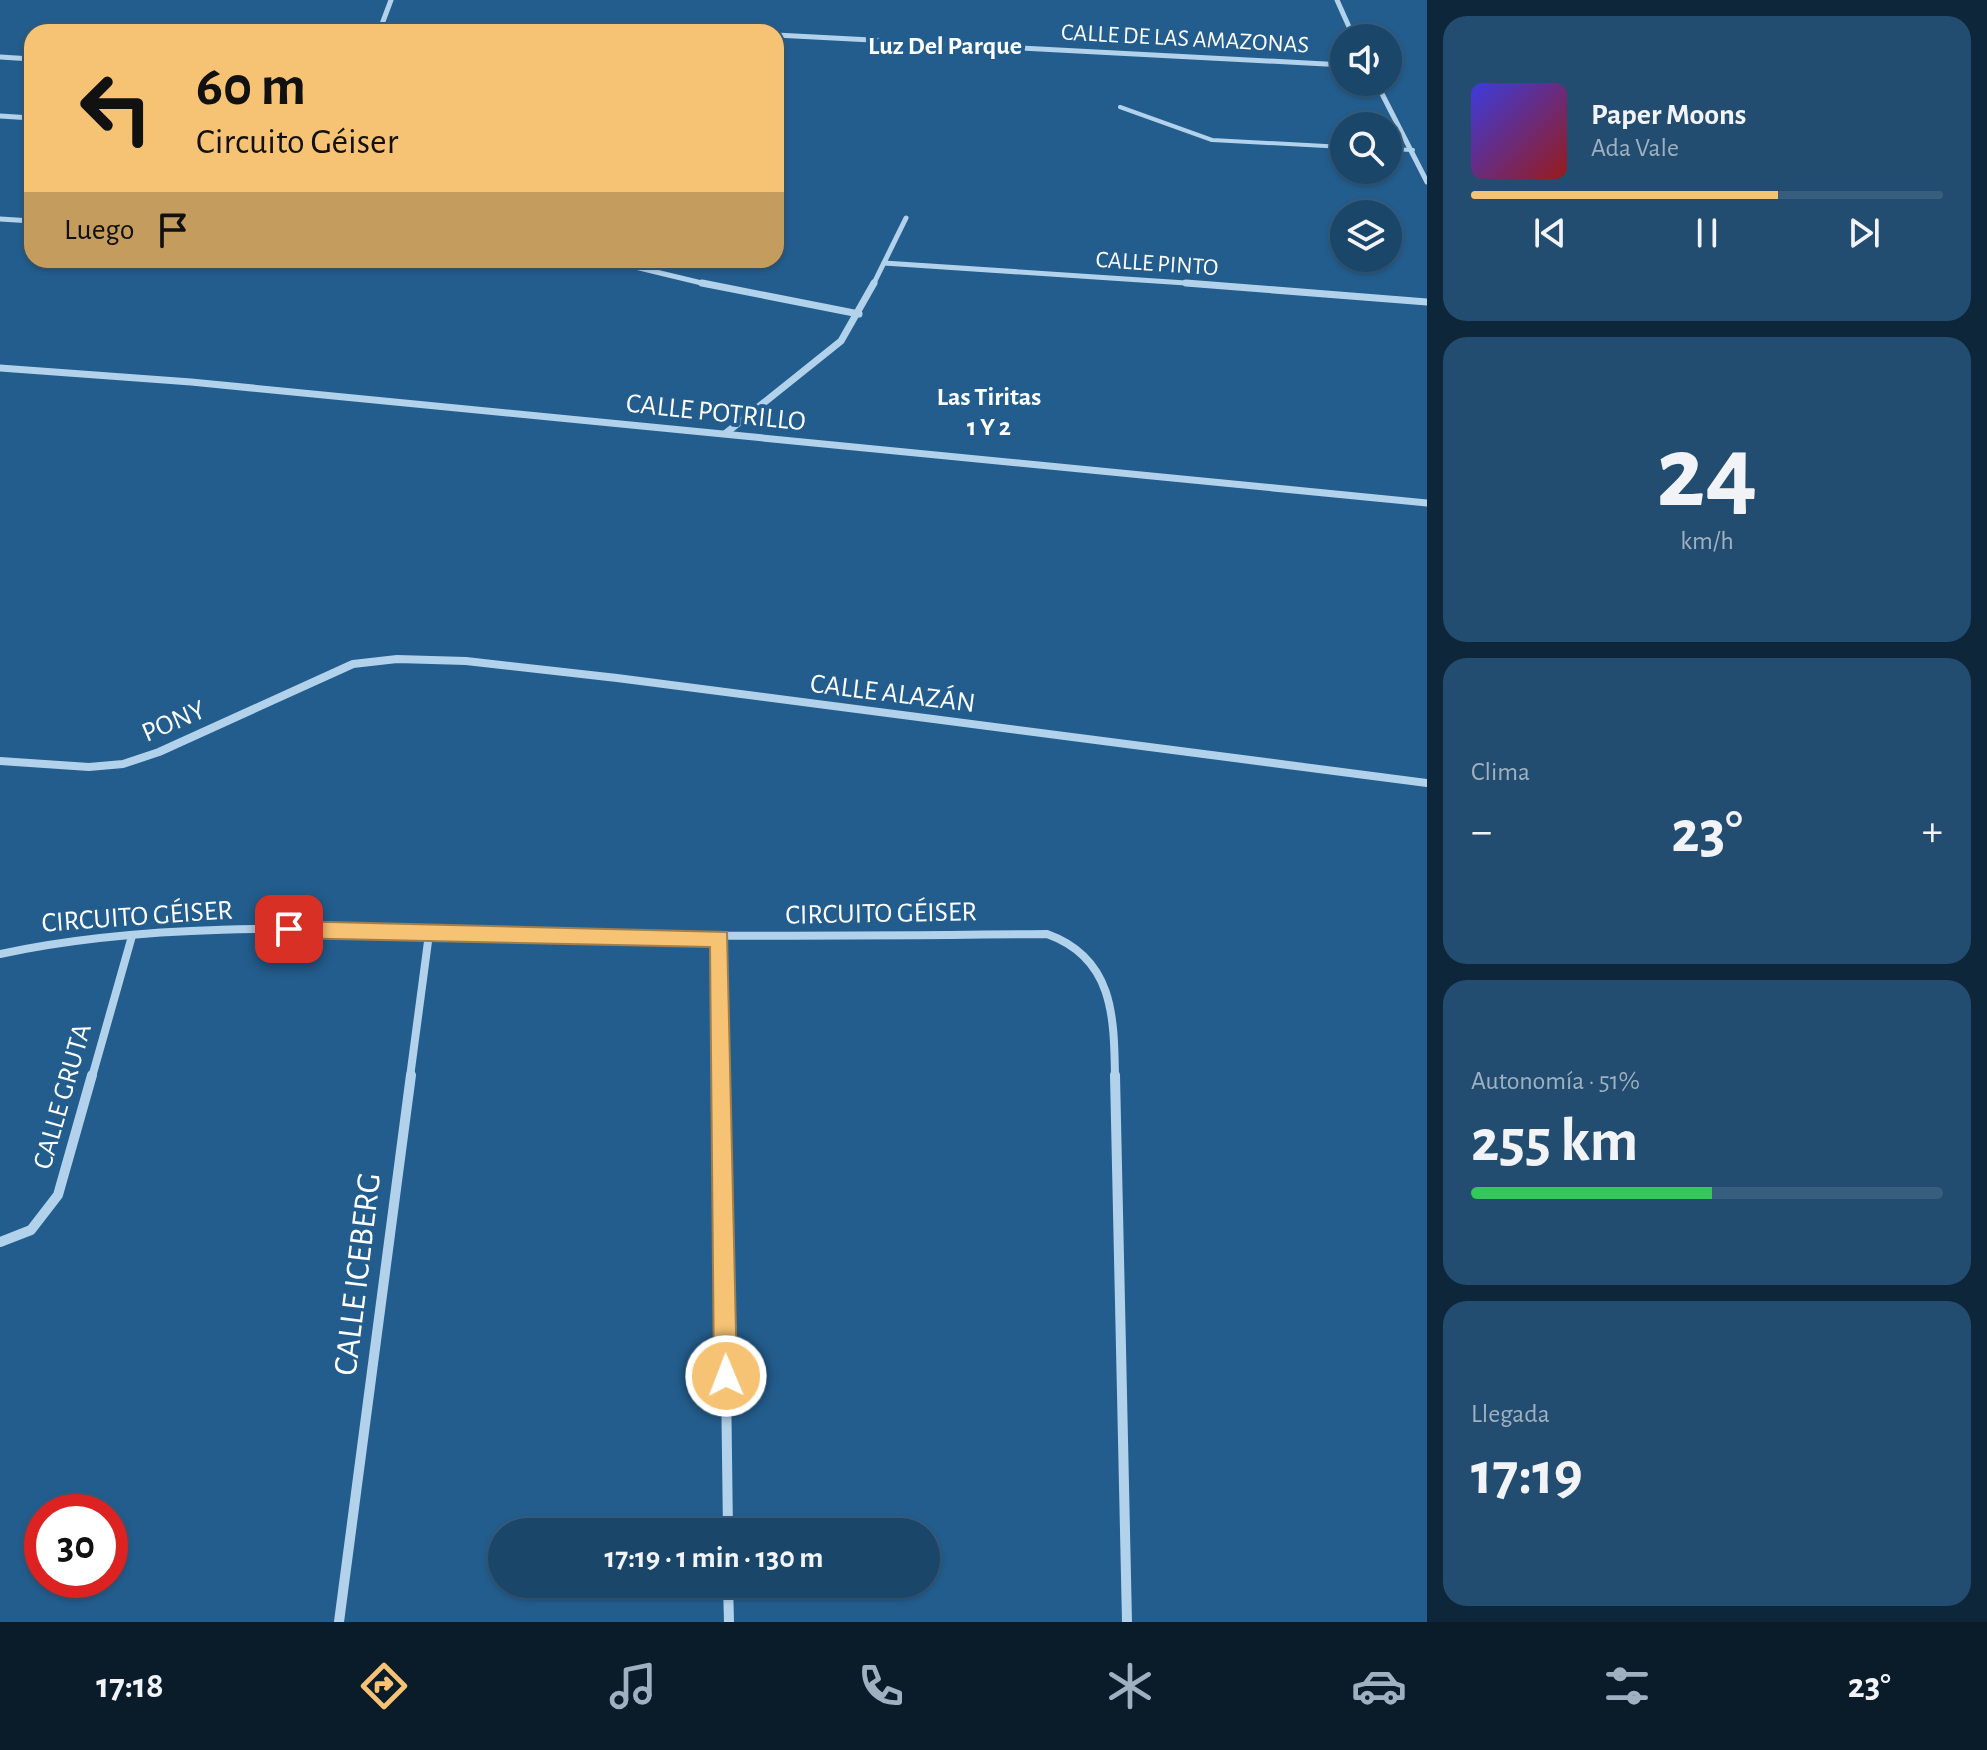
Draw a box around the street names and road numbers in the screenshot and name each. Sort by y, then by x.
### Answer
street label: CALLE DE LAS AMAZONAS [1060,21,1310,57]
street label: CALLE PINTO [1095,248,1219,280]
street label: CALLE POTRILLO [625,390,807,436]
street label: CALLE ALAZÁN [809,667,977,718]
street label: PONY [138,696,210,748]
street label: CIRCUITO GÉISER [40,893,234,938]
street label: CIRCUITO GÉISER [785,895,977,930]
street label: CALLE GRUTA [29,1021,97,1172]
street label: CALLE ICEBERG [329,1171,387,1377]

